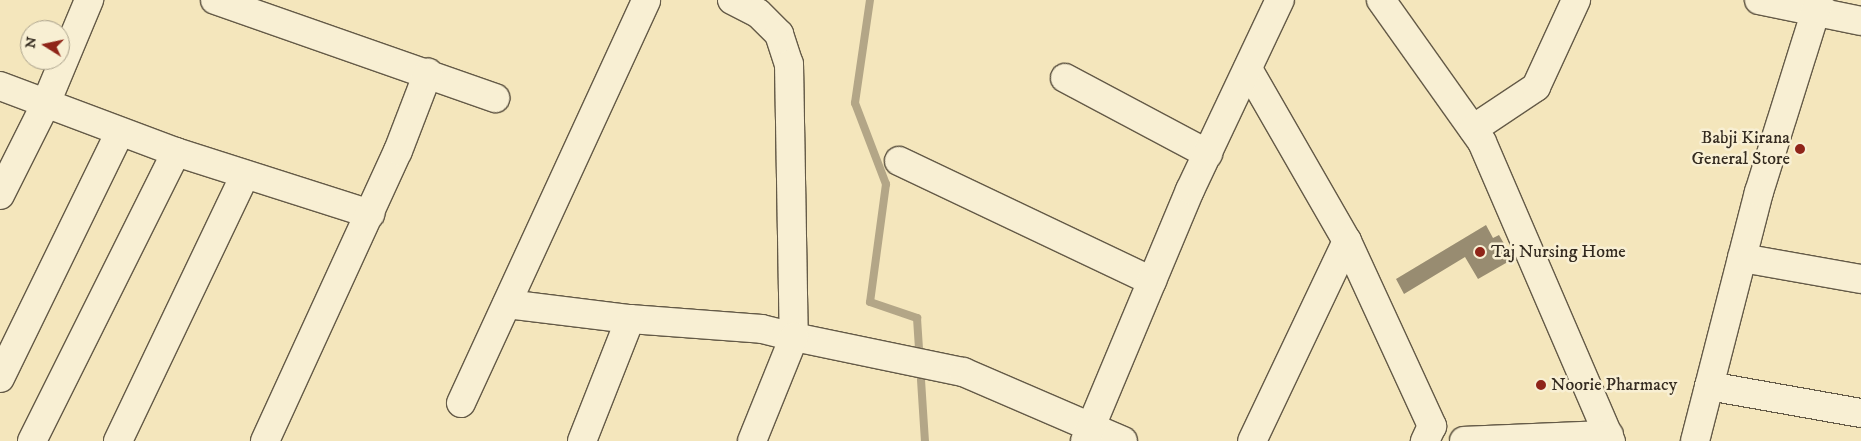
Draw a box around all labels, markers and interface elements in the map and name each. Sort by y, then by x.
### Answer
north arrow [20,20,70,70]
text: N [21,35,41,50]
place label: Babji Kirana General Store [1692,128,1790,170]
marker: Babji Kirana General Store [1794,143,1806,155]
place label: Taj Nursing Home [1491,241,1626,263]
marker: Taj Nursing Home [1473,245,1487,259]
place label: Noorie Pharmacy [1551,374,1677,396]
marker: Noorie Pharmacy [1535,379,1547,391]

